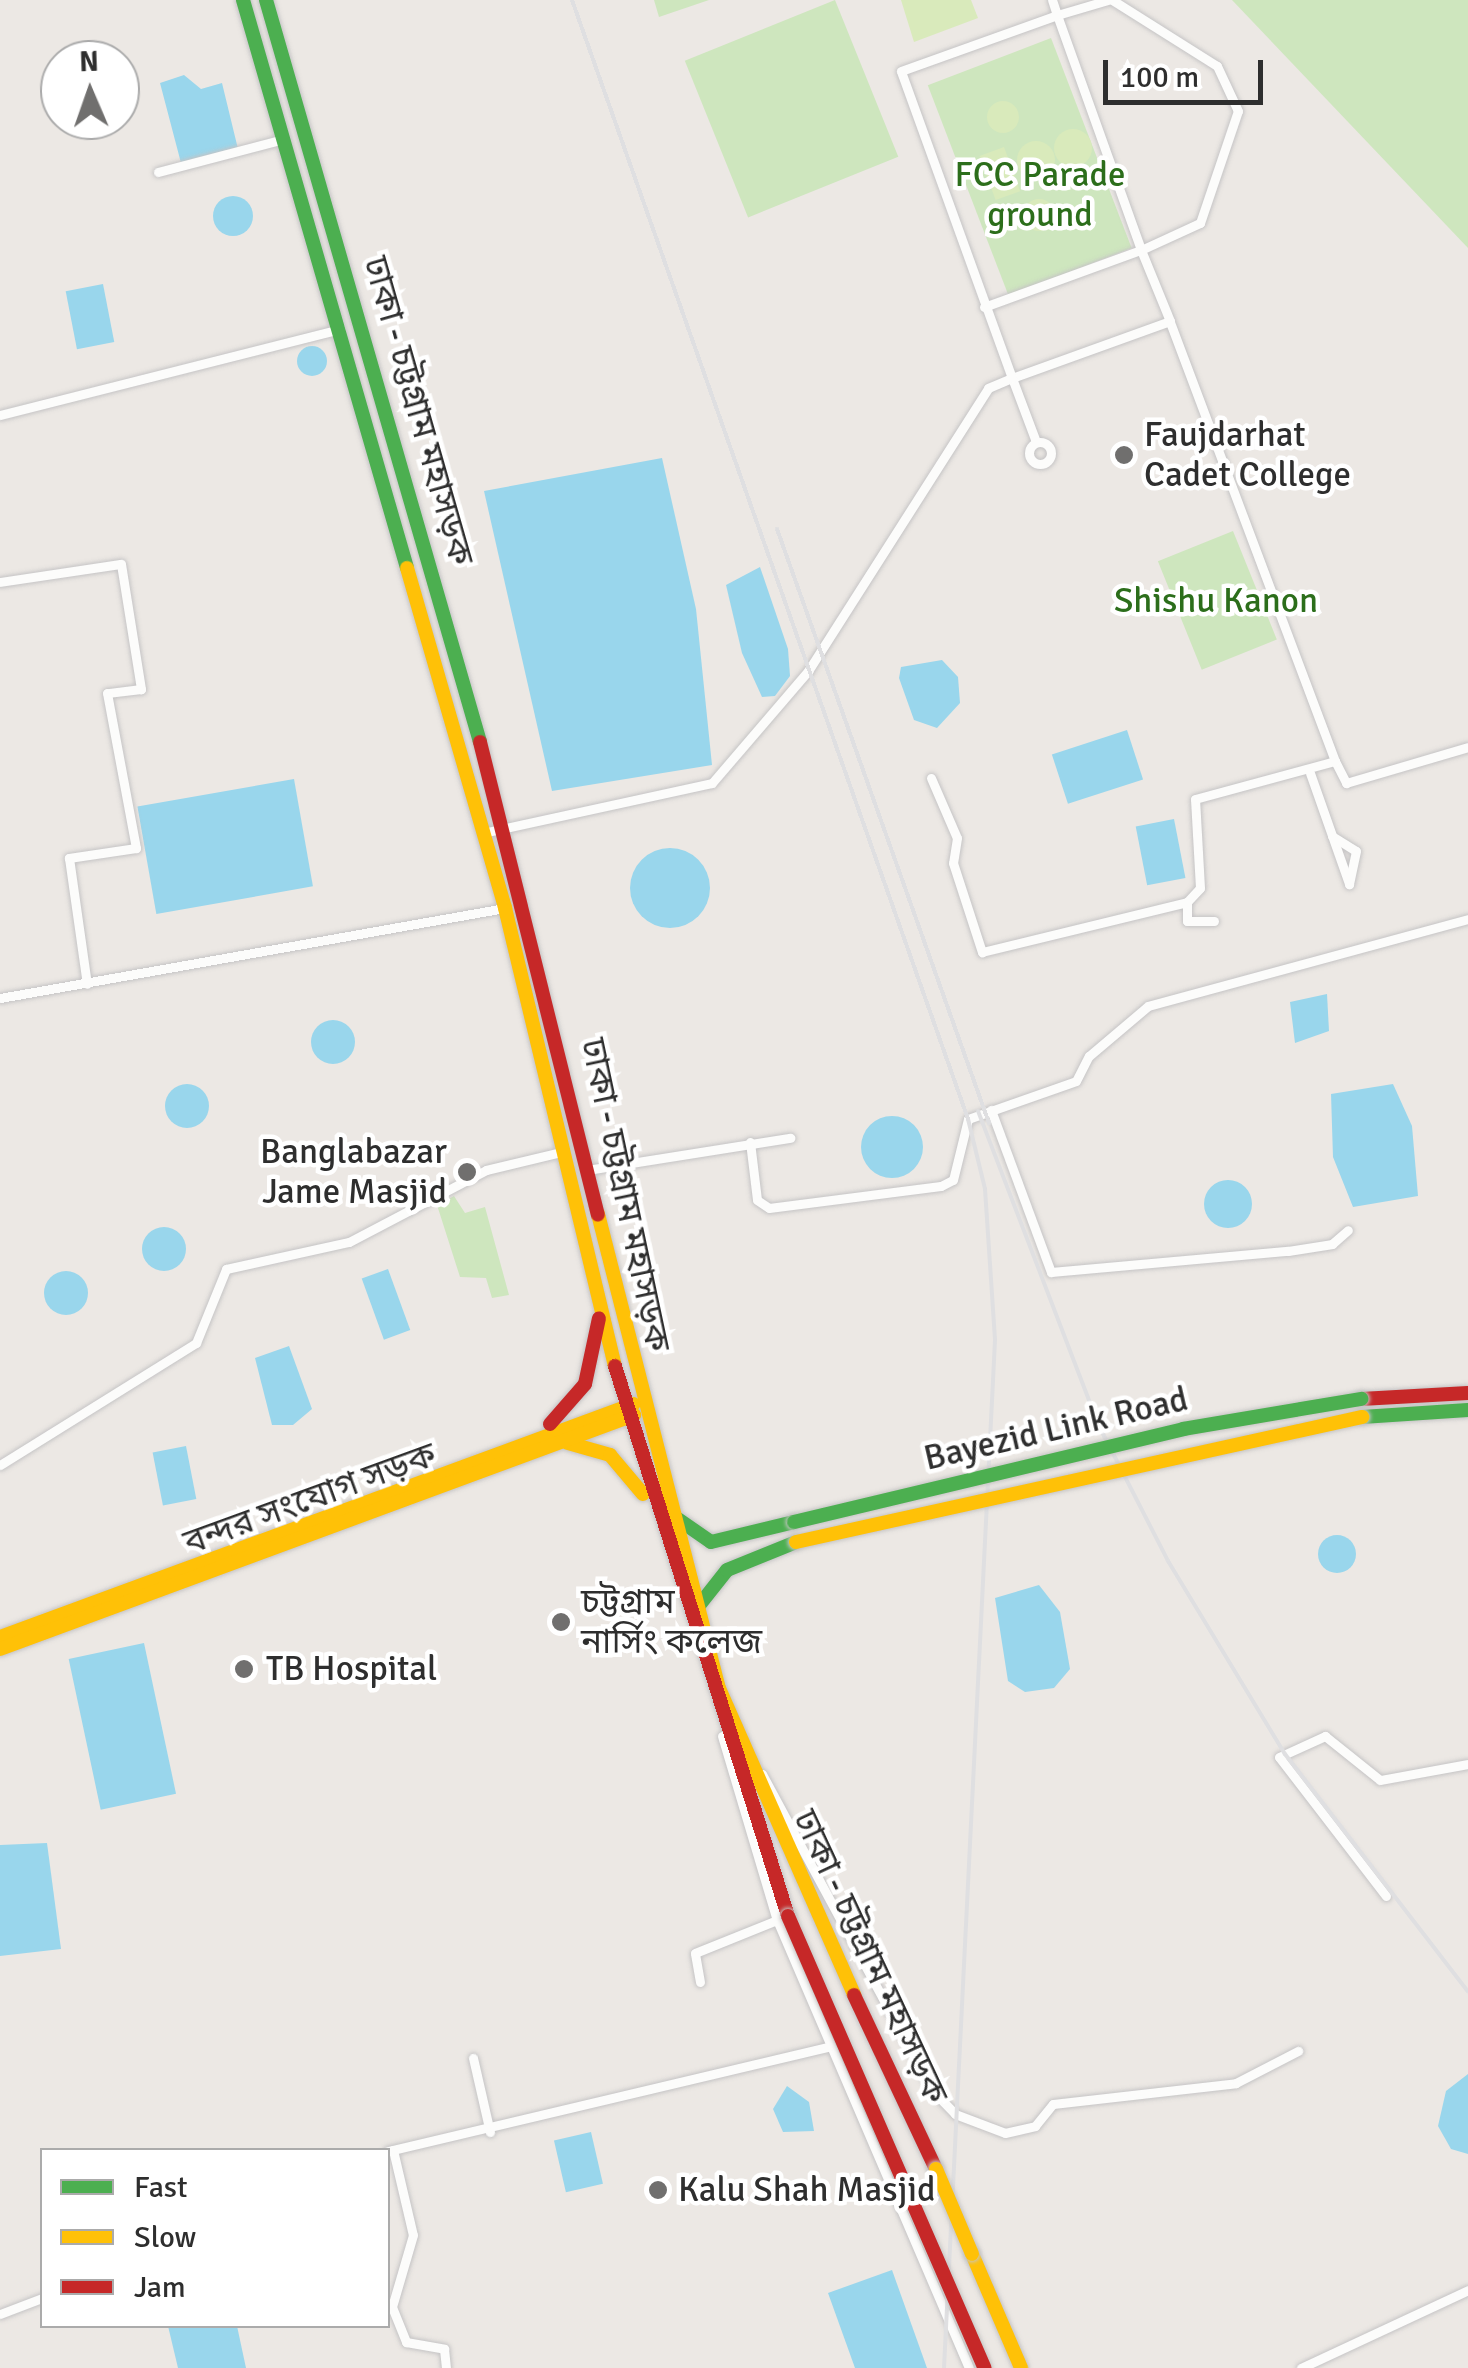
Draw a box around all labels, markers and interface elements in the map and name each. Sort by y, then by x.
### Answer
north arrow [40,40,140,140]
scale bar [1108,40,1268,102]
text: N [79,45,99,79]
text: 100 m [1120,59,1199,96]
park label: FCC Parade ground [955,154,1125,236]
street label: ঢাকা - চট্টগ্রাম মহাসড়ক [354,252,482,570]
place label: Faujdarhat Cadet College [1144,414,1351,496]
marker: Faujdarhat Cadet College [1113,444,1135,466]
park label: Shishu Kanon [1114,580,1318,622]
street label: ঢাকা - চট্টগ্রাম মহাসড়ক [571,1034,679,1356]
place label: Banglabazar Jame Masjid [260,1131,447,1213]
marker: Banglabazar Jame Masjid [456,1161,478,1183]
street label: Bayezid Link Road [920,1378,1192,1480]
street label: বন্দর সংযোগ সড়ক [178,1434,442,1564]
place label: চট্টগ্রাম নার্সিং কলেজ [581,1581,762,1663]
marker: চট্টগ্রাম নার্সিং কলেজ [550,1611,572,1633]
place label: TB Hospital [266,1648,437,1690]
marker: TB Hospital [231,1656,257,1682]
street label: ঢাকা - চট্টগ্রাম মহাসড়ক [783,1803,957,2111]
legend [40,2148,390,2328]
text: Fast [134,2169,187,2206]
place label: Kalu Shah Masjid [678,2169,935,2211]
marker: Kalu Shah Masjid [647,2179,669,2201]
text: Slow [134,2219,196,2256]
text: Jam [134,2269,186,2306]

